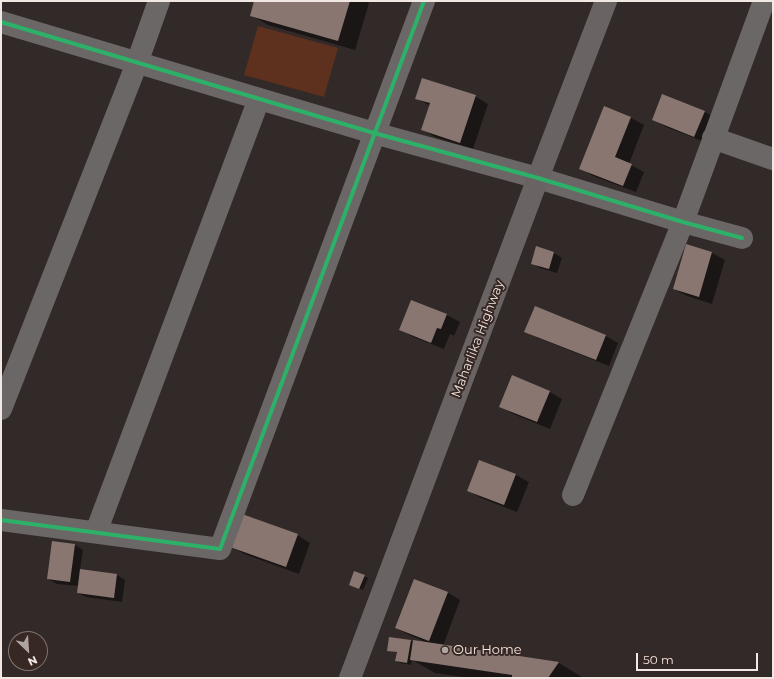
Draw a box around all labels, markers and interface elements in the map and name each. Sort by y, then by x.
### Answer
street label: Maharlika Highway [448,278,508,400]
north arrow [8,631,48,671]
place label: Our Home [453,642,522,658]
marker: Our Home [440,645,450,655]
scale bar [638,645,760,671]
text: 50 m [643,652,674,667]
text: N [26,653,40,669]

